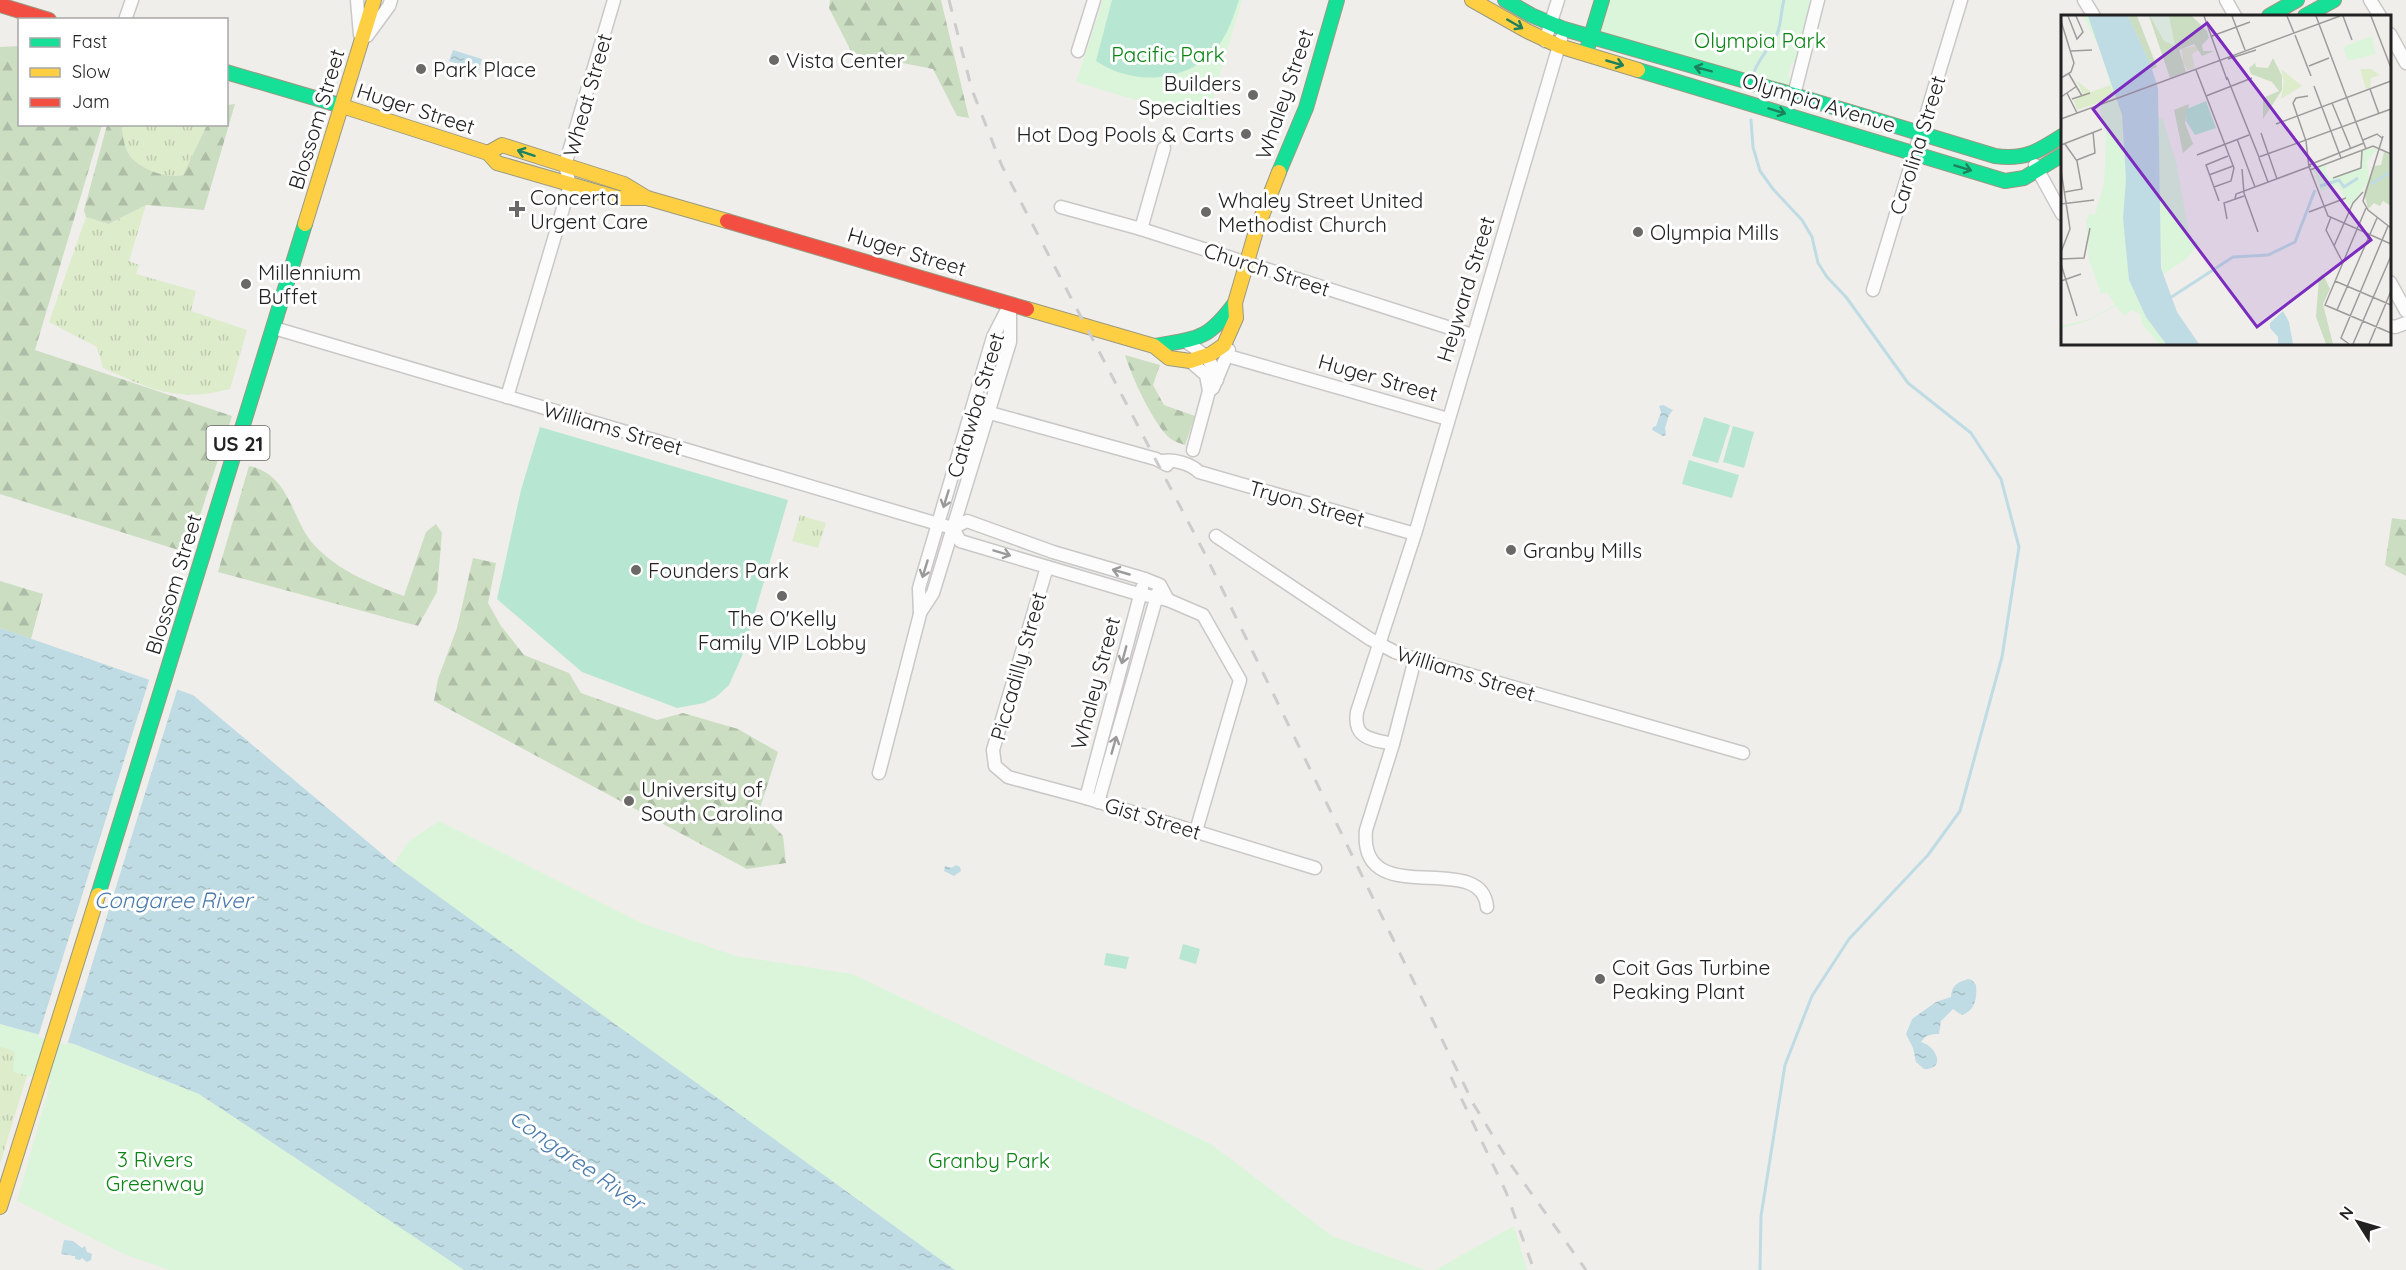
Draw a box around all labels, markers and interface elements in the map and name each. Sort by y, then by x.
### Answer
inset map [2061,15,2391,345]
legend [18,18,228,126]
one-way arrow [1506,19,1523,31]
street label: Whaley Street [1250,25,1318,163]
park label: Olympia Park [1694,27,1826,53]
text: Fast [72,30,107,53]
street label: Wheat Street [557,30,617,160]
park label: Pacific Park [1111,41,1225,67]
street label: Blossom Street [282,46,350,192]
place label: Vista Center [786,47,905,73]
marker: Vista Center [767,53,781,67]
place label: Park Place [433,56,536,82]
one-way arrow [1605,58,1624,70]
text: Slow [72,60,110,83]
marker: Park Place [414,62,428,76]
one-way arrow [1694,63,1713,75]
street label: Olympia Avenue [1739,66,1899,138]
place label: Builders Specialties [1138,70,1241,120]
street label: Carolina Street [1884,72,1950,218]
street label: Huger Street [354,77,478,139]
marker: Builders Specialties [1246,88,1260,102]
text: Jam [72,90,110,113]
one-way arrow [1767,106,1786,117]
place label: Hot Dog Pools & Carts [1017,121,1234,147]
marker: Hot Dog Pools & Carts [1239,127,1253,141]
one-way arrow [517,146,536,157]
one-way arrow [1953,163,1972,174]
place label: Concerta Urgent Care [530,184,648,234]
place label: Whaley Street United Methodist Church [1218,187,1423,237]
marker: Concerta Urgent Care [508,200,526,218]
marker: Whaley Street United Methodist Church [1199,205,1213,219]
street label: Heyward Street [1431,213,1499,365]
place label: Olympia Mills [1650,219,1779,245]
street label: Huger Street [845,221,969,281]
marker: Olympia Mills [1631,225,1645,239]
street label: Church Street [1201,236,1333,302]
place label: Millennium Buffet [258,259,361,309]
marker: Millennium Buffet [239,277,253,291]
street label: Catawba Street [941,329,1009,481]
street label: Huger Street [1315,348,1441,406]
street label: Williams Street [540,396,686,460]
road number: US 21 [206,426,270,460]
street label: Tryon Street [1246,474,1368,532]
one-way arrow [940,489,951,508]
street label: Blossom Street [139,511,207,657]
place label: Granby Mills [1523,537,1642,563]
marker: Granby Mills [1504,543,1518,557]
one-way arrow [992,548,1011,559]
place label: Founders Park [648,557,789,583]
one-way arrow [919,559,930,578]
marker: Founders Park [629,563,643,577]
one-way arrow [1111,565,1130,577]
marker: The O'Kelly Family VIP Lobby [775,589,789,603]
street label: Piccadilly Street [984,589,1052,743]
place label: The O'Kelly Family VIP Lobby [698,605,866,655]
street label: Whaley Street [1065,614,1125,752]
street label: Williams Street [1393,640,1539,706]
one-way arrow [1118,645,1129,664]
one-way arrow [1109,736,1120,755]
place label: University of South Carolina [641,776,783,826]
street label: Gist Street [1102,791,1204,845]
marker: University of South Carolina [622,794,636,808]
water label: Congaree River [94,886,255,914]
place label: Coit Gas Turbine Peaking Plant [1612,954,1770,1004]
marker: Coit Gas Turbine Peaking Plant [1593,972,1607,986]
water label: Congaree River [504,1103,652,1218]
park label: 3 Rivers Greenway [106,1146,204,1196]
park label: Granby Park [928,1147,1050,1173]
north arrow [2328,1192,2388,1252]
text: N [2334,1202,2358,1224]

